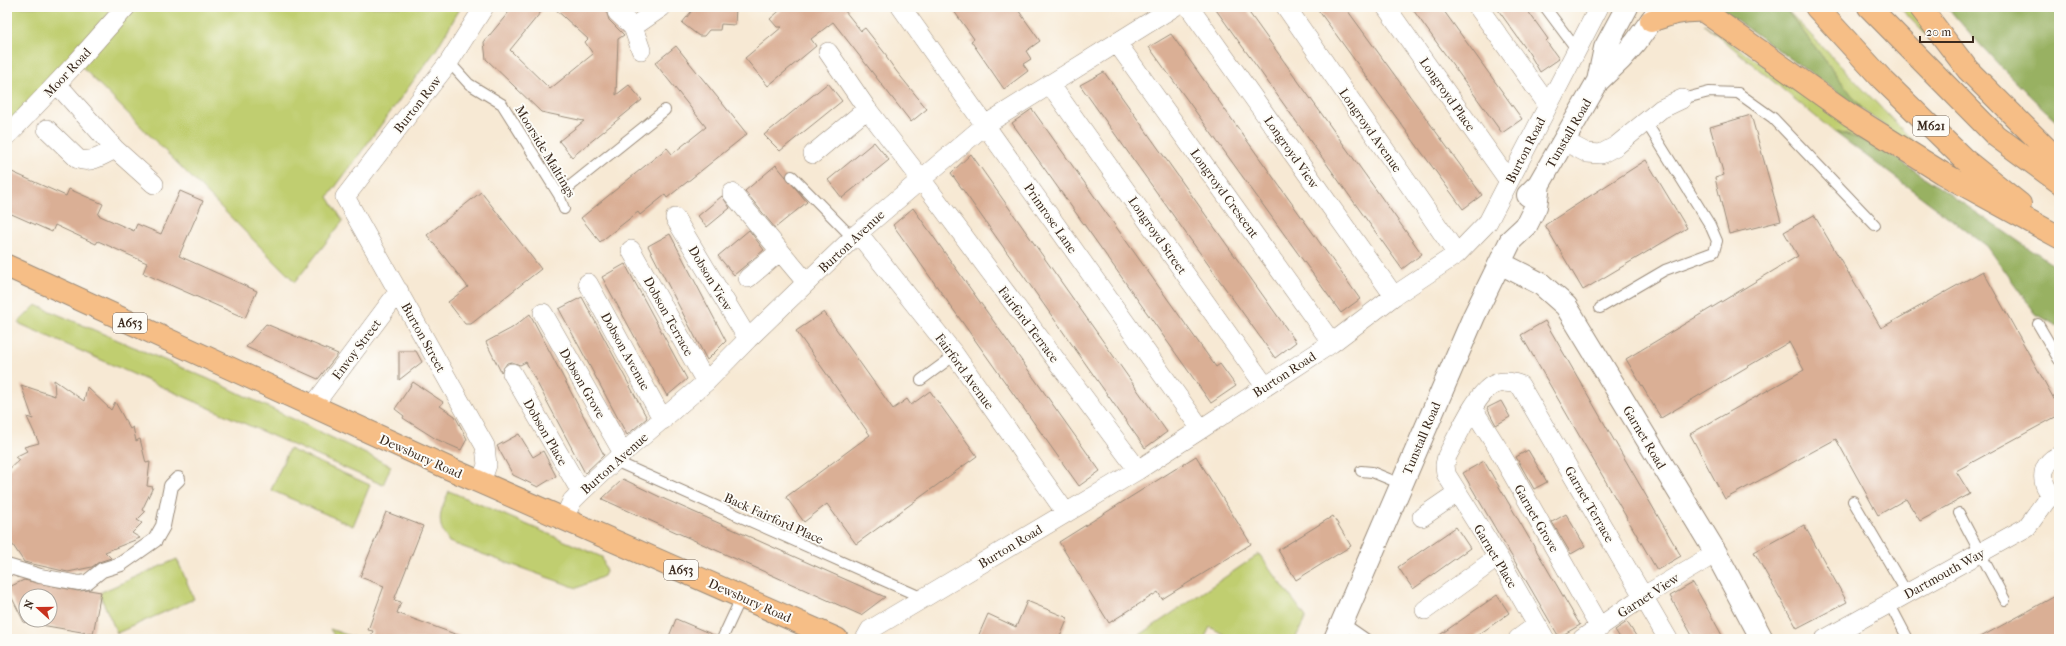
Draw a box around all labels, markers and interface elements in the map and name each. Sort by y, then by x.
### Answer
scale bar [1920,18,1973,44]
text: 20 m [1926,25,1951,39]
street label: Moor Road [41,44,95,100]
street label: Longroyd Place [1417,55,1479,135]
street label: Burton Row [390,73,444,136]
street label: Longroyd Avenue [1336,85,1405,176]
street label: Tunstall Road [1543,95,1595,171]
street label: Moorside Maltings [512,103,579,200]
street label: Longroyd View [1261,113,1322,192]
street label: Burton Road [1502,114,1549,186]
road number: M621 [1913,116,1949,136]
street label: Longroyd Crescent [1187,146,1262,241]
street label: Primrose Lane [1021,180,1081,257]
street label: Longroyd Street [1125,194,1190,277]
street label: Burton Avenue [815,207,888,276]
street label: Dobson View [685,243,736,314]
street label: Dobson Terrace [641,274,697,359]
street label: Fairford Terrace [995,283,1062,366]
street label: Burton Street [398,300,449,375]
street label: Dobson Avenue [598,310,653,393]
road number: A653 [113,313,147,333]
street label: Envoy Street [329,316,384,382]
street label: Fairford Avenue [932,330,997,413]
street label: Dobson Grove [556,345,609,422]
street label: Burton Road [1250,348,1319,400]
street label: Dobson Place [520,396,571,469]
street label: Tunstall Road [1399,399,1444,477]
street label: Garnet Road [1620,403,1670,472]
street label: Burton Avenue [578,429,651,497]
street label: Dewsbury Road [377,432,465,482]
street label: Garnet Terrace [1562,464,1618,545]
street label: Garnet Grove [1511,482,1562,555]
street label: Back Fairford Place [722,490,826,547]
street label: Burton Road [976,521,1046,571]
street label: Garnet Place [1471,522,1521,591]
street label: Dartmouth Way [1901,545,1988,602]
road number: A653 [664,560,698,580]
street label: Garnet View [1615,570,1682,621]
street label: Dewsbury Road [706,576,794,626]
north arrow [18,588,58,628]
text: N [22,598,37,611]

